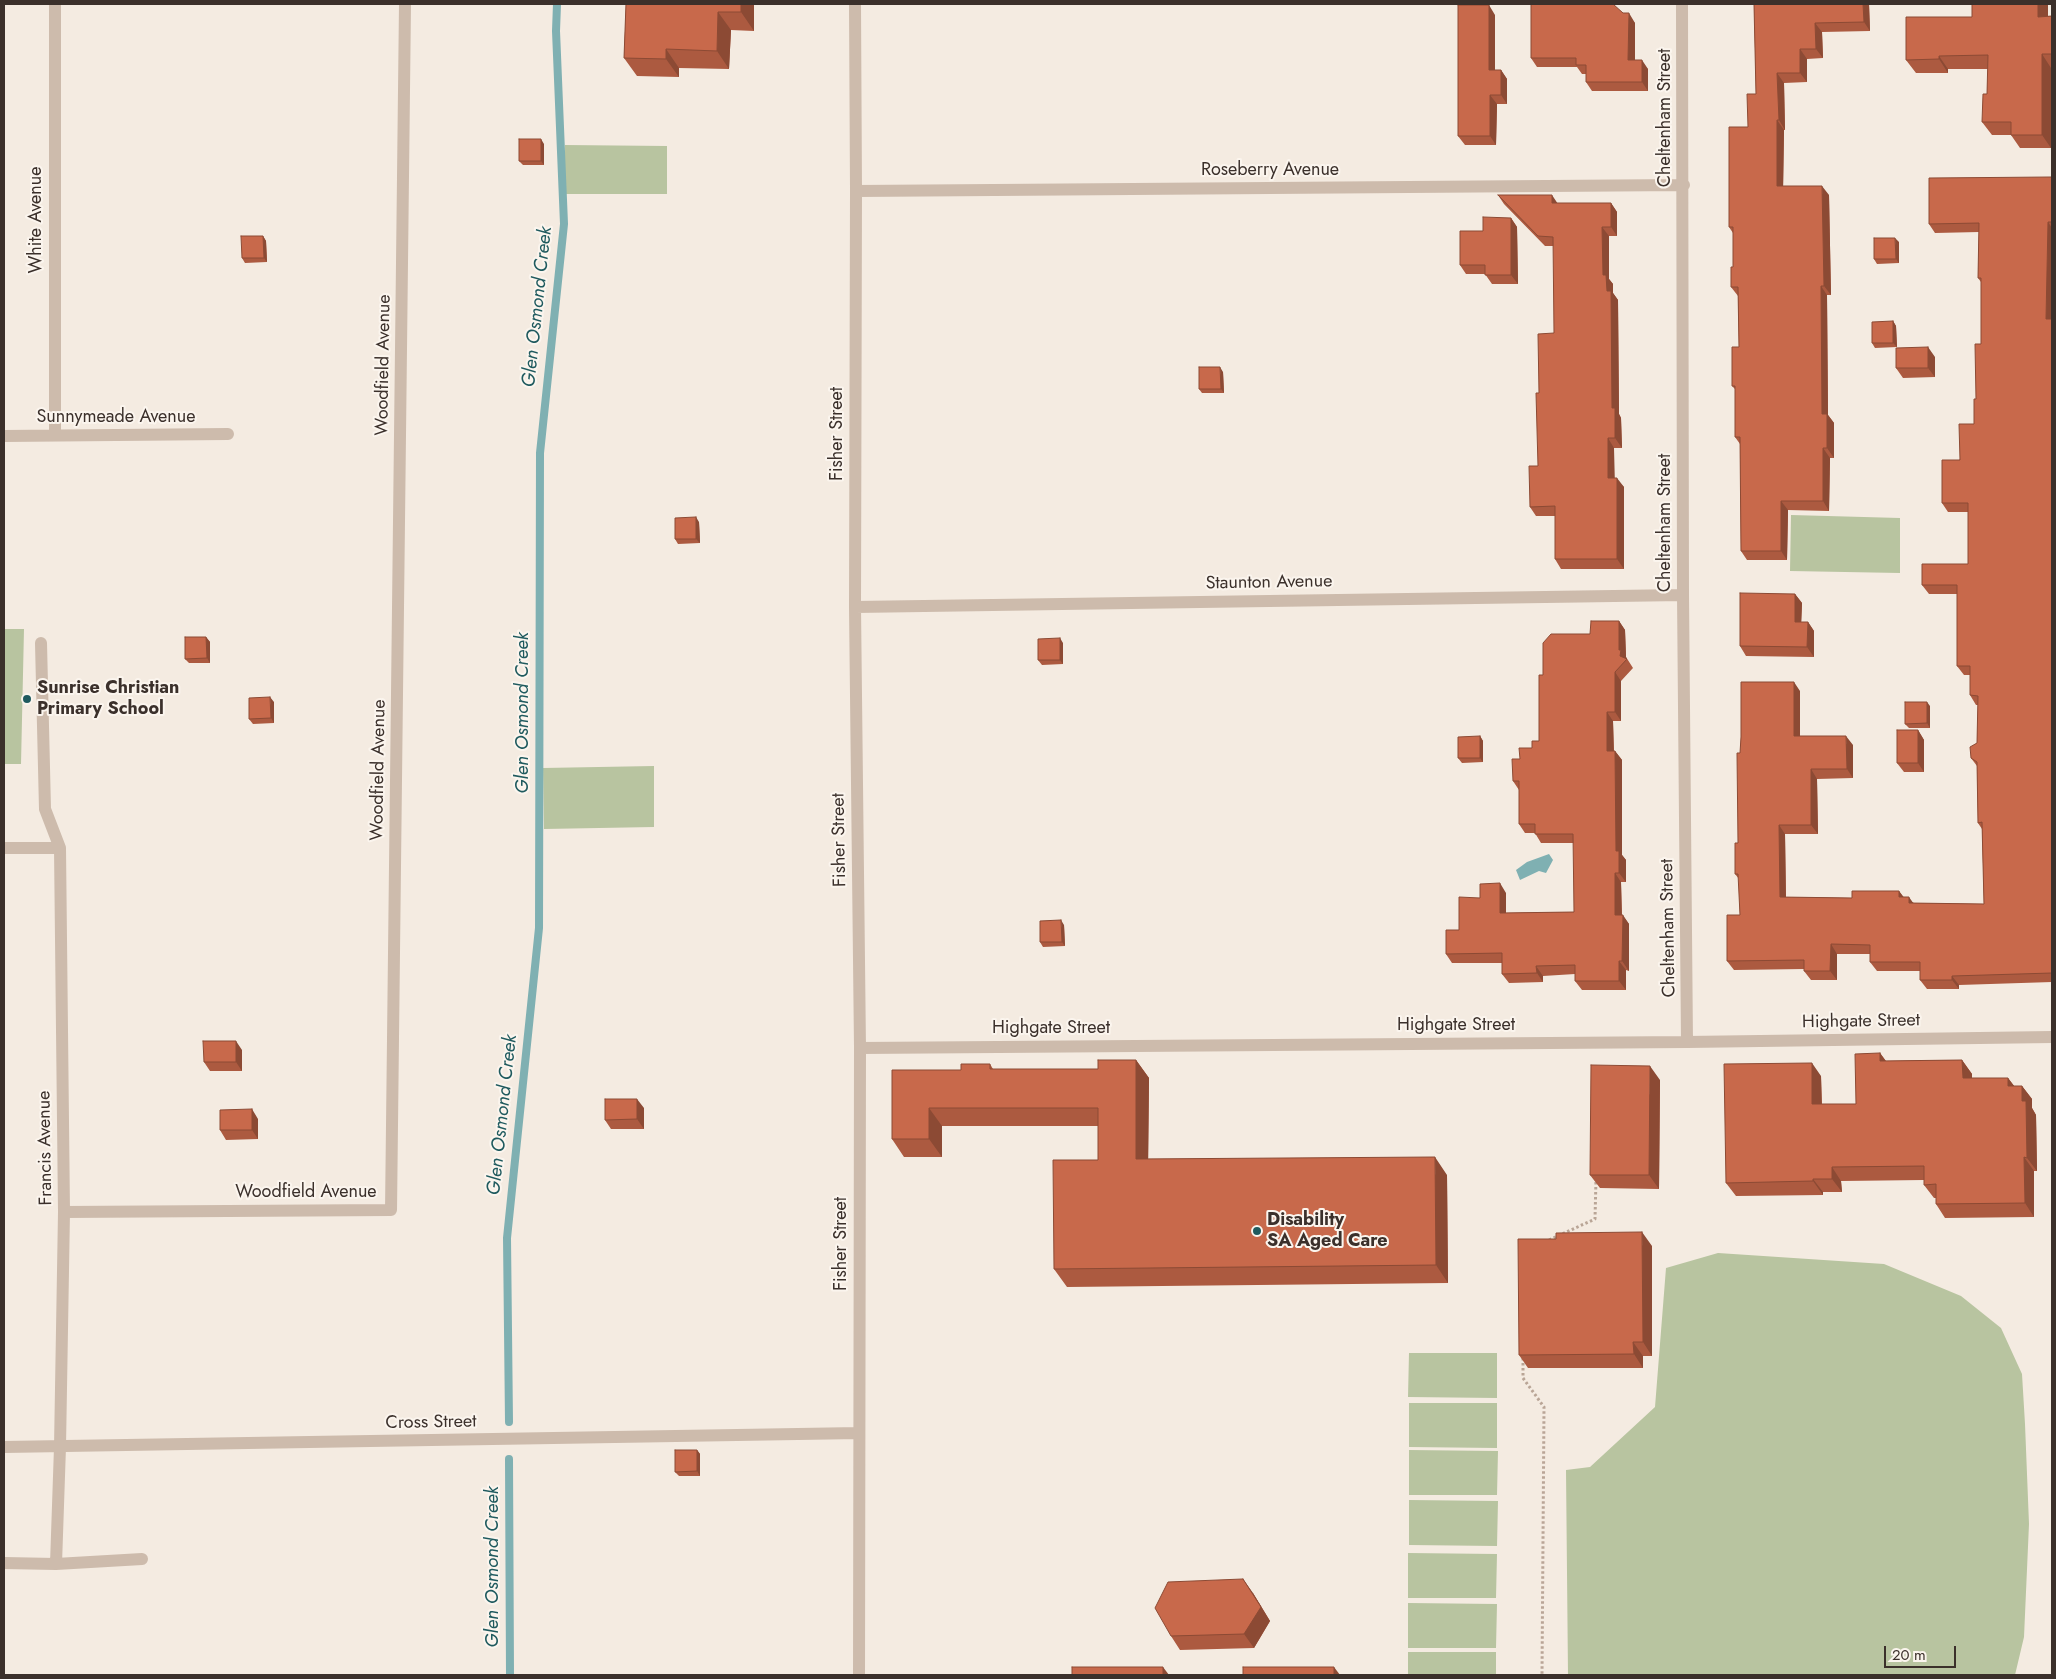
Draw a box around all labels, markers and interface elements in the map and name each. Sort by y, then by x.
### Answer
street label: Cheltenham Street [1655,49,1677,187]
street label: Roseberry Avenue [1201,160,1339,182]
street label: White Avenue [26,166,48,274]
water label: Glen Osmond Creek [518,225,558,389]
street label: Woodfield Avenue [372,294,396,436]
street label: Fisher Street [827,387,849,481]
street label: Sunnymeade Avenue [36,407,196,429]
street label: Cheltenham Street [1655,454,1677,592]
street label: Staunton Avenue [1205,571,1333,595]
water label: Glen Osmond Creek [512,632,534,794]
place label: Sunrise Christian Primary School [37,678,179,721]
marker: Sunrise Christian Primary School [21,693,33,705]
street label: Woodfield Avenue [367,699,391,841]
street label: Fisher Street [828,793,852,887]
street label: Cheltenham Street [1657,858,1681,998]
street label: Highgate Street [1802,1010,1920,1034]
street label: Highgate Street [1397,1015,1515,1037]
street label: Highgate Street [992,1018,1110,1040]
water label: Glen Osmond Creek [483,1033,523,1197]
street label: Francis Avenue [34,1090,58,1206]
street label: Woodfield Avenue [235,1182,377,1204]
street label: Fisher Street [831,1197,853,1291]
place label: Disability SA Aged Care [1267,1210,1388,1252]
marker: Disability SA Aged Care [1251,1225,1263,1237]
street label: Cross Street [385,1411,477,1435]
water label: Glen Osmond Creek [482,1486,504,1648]
scale bar [1886,1636,1958,1668]
text: 20 m [1892,1644,1926,1666]

